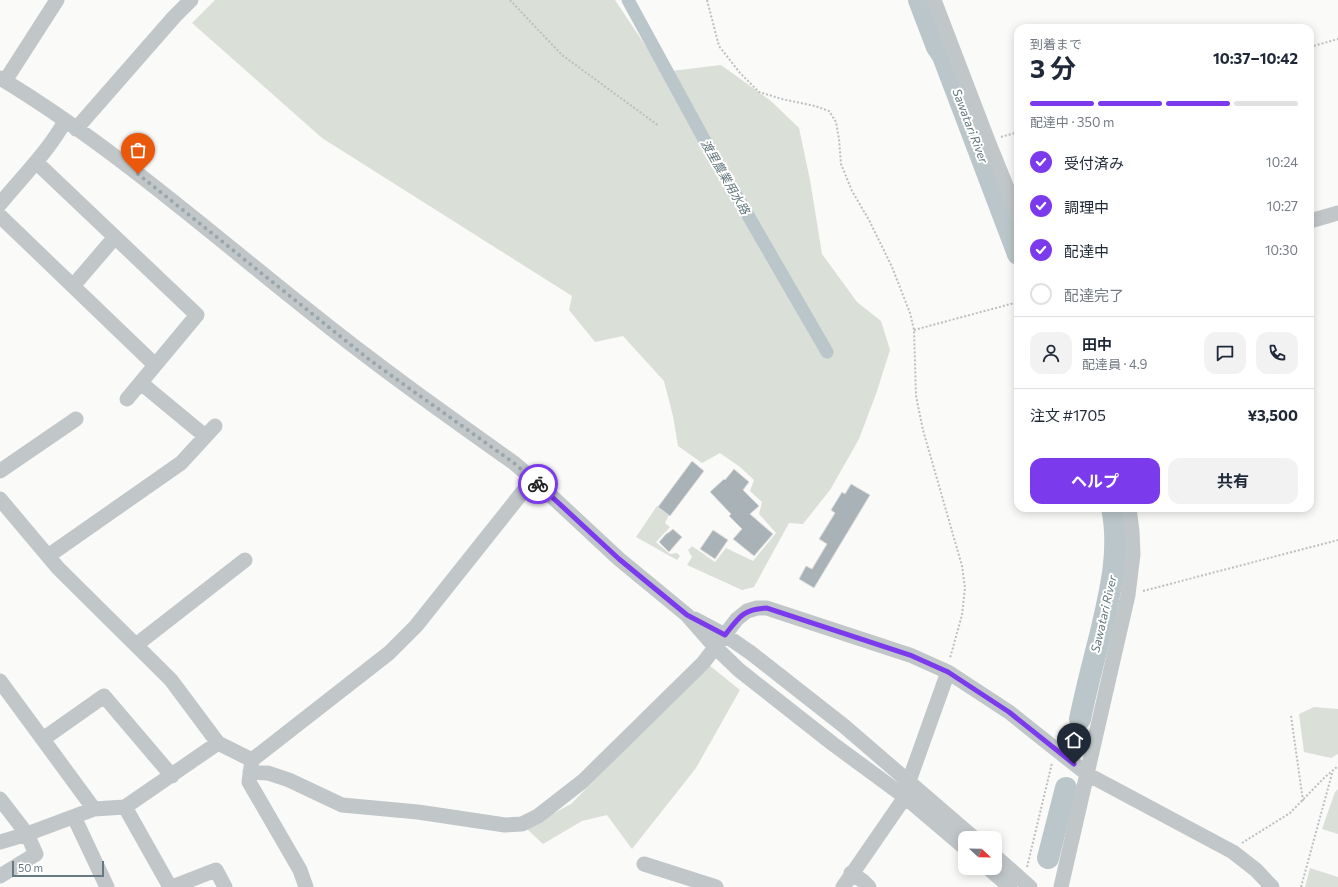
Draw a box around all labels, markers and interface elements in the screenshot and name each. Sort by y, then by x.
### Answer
text: 到着まで [1030,36,1082,52]
text: 10:37–10:42 [1213,49,1298,67]
text: 3 分 [1030,52,1076,83]
water label: Sawatari River [950,86,992,166]
text: 配達中 · 350 m [1030,114,1114,130]
pin [121,133,155,174]
water label: 渡里農業用水路 [699,137,753,217]
icon: bag [127,139,149,161]
icon: check [1030,151,1052,173]
text: 受付済み [1064,154,1124,172]
text: 10:24 [1266,154,1298,170]
icon: check [1030,195,1052,217]
text: 調理中 [1064,198,1109,216]
text: 10:27 [1267,198,1298,214]
icon: check [1030,239,1052,261]
text: 配達中 [1064,242,1109,260]
text: 10:30 [1265,242,1298,258]
text: 配達完了 [1064,286,1124,304]
button: person [1030,332,1072,374]
button: chat [1204,332,1246,374]
button: phone [1256,332,1298,374]
text: 田中 [1082,335,1112,353]
text: 配達員 · 4.9 [1082,356,1148,372]
text: 注文 #1705 [1030,406,1106,424]
text: ¥3,500 [1247,406,1298,424]
button: ヘルプ [1030,458,1160,504]
button: 共有 [1168,458,1298,504]
courier [518,464,558,504]
icon: bike [527,473,549,495]
water label: Sawatari River [1087,573,1119,654]
pin [1057,723,1091,764]
icon: home [1063,729,1085,751]
north arrow [958,831,1002,875]
map controls [958,831,1002,875]
scale bar [12,859,104,878]
text: 50 m [18,861,43,874]

